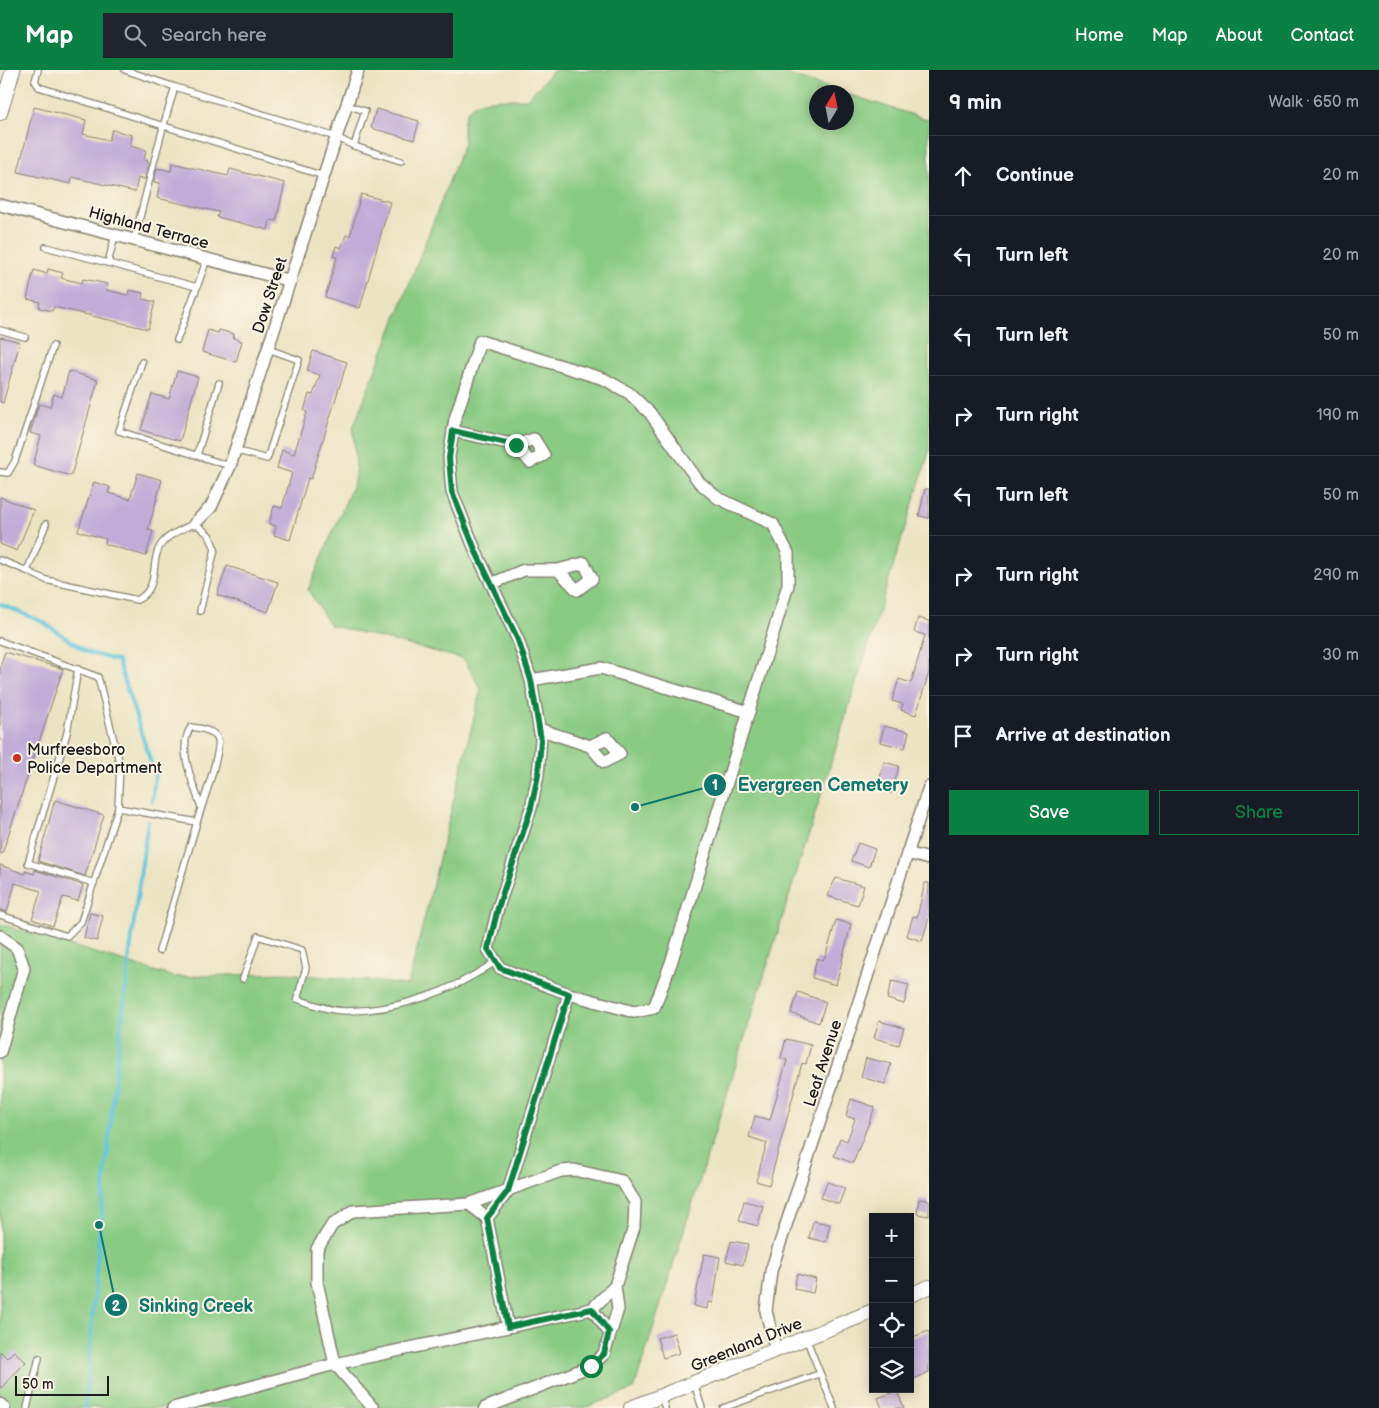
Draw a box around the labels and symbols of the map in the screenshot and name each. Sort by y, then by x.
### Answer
north arrow [809,85,854,130]
street label: Highland Terrace [86,203,211,254]
street label: Dow Street [249,255,292,336]
route end [505,434,528,457]
place label: Murfreesboro Police Department [27,741,162,778]
marker: Murfreesboro Police Department [11,752,23,764]
callout: Evergreen Cemetery [703,769,918,802]
text: Evergreen Cemetery [738,775,909,796]
text: 1 [712,776,718,795]
street label: Leaf Avenue [800,1017,847,1109]
callout: Sinking Creek [104,1289,263,1322]
text: Sinking Creek [139,1296,254,1317]
text: 2 [112,1297,121,1316]
street label: Greenland Drive [688,1314,805,1376]
route start [580,1355,603,1378]
scale bar [15,1373,109,1396]

